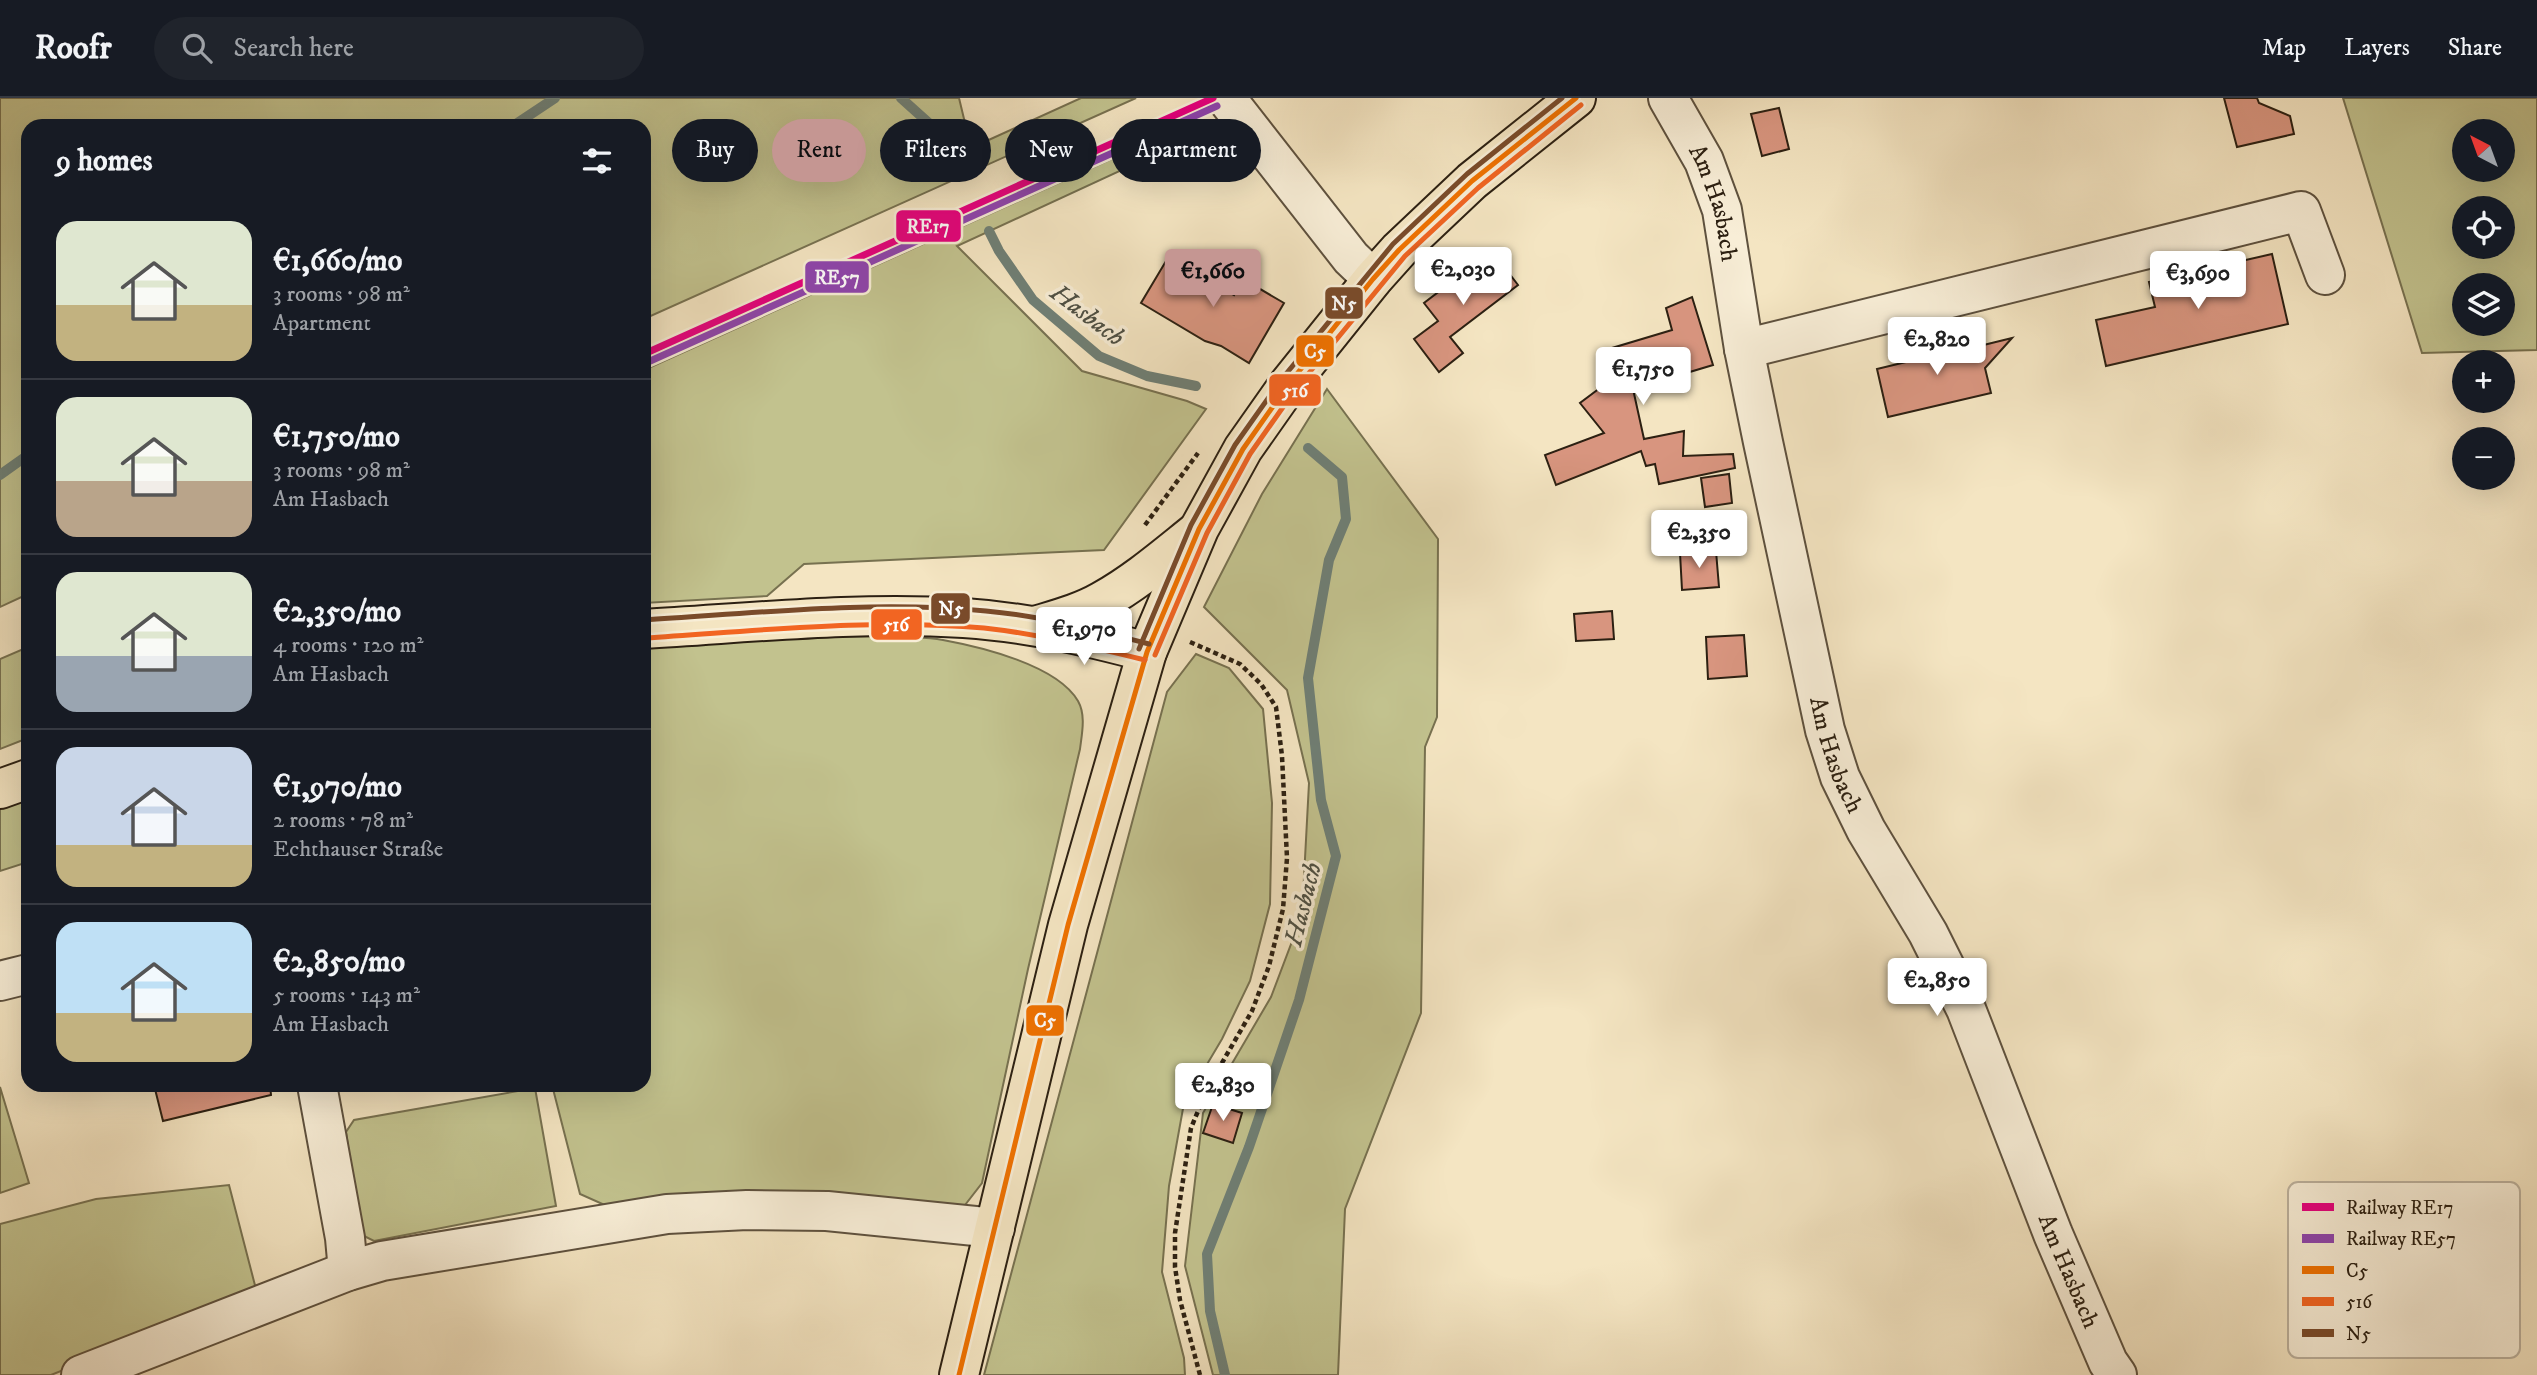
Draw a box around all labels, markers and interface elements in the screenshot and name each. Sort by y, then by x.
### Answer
search box [154,17,644,80]
text: Roofr [35,28,112,69]
icon: search [178,29,216,67]
text: Search here [234,32,354,65]
text: Map [2262,33,2306,63]
text: Layers [2344,33,2410,63]
text: Share [2448,33,2502,63]
chip: Buy [672,119,758,182]
chip: Rent [772,119,866,182]
chip: Filters [880,119,991,182]
chip: New [1005,119,1097,182]
chip: Apartment [1111,119,1261,182]
north arrow [2452,119,2515,182]
map controls [2452,119,2515,490]
street label: Am Hasbach [1682,139,1744,264]
icon: filters [578,142,616,180]
text: 9 homes [56,143,153,180]
button: locate [2452,196,2515,259]
line badge: RE17 [895,209,962,243]
text: RE17 [906,216,950,239]
text: €1,660/mo [273,243,402,280]
pin: €2,030 [1406,248,1520,307]
icon: home [112,249,196,333]
pin: €1,660 [1156,250,1270,309]
pin: €3,690 [2141,252,2255,311]
text: €2,030 [1431,255,1495,284]
text: €1,660 [1181,257,1245,286]
text: €3,690 [2166,259,2230,288]
line badge: RE57 [804,260,870,294]
text: RE57 [814,267,860,290]
button: layers [2452,273,2515,336]
water label: Hasbach [1042,276,1131,354]
text: 3 rooms · 98 m² [273,280,410,309]
line badge: N5 [1324,286,1364,320]
text: N5 [1331,293,1357,316]
text: Apartment [273,309,371,338]
pin: €2,820 [1880,317,1994,377]
text: €2,820 [1904,325,1970,354]
line badge: C5 [1295,334,1335,368]
text: C5 [1304,341,1327,364]
pin: €1,750 [1586,348,1700,407]
button: + [2452,350,2515,413]
text: €1,750 [1612,355,1674,384]
line badge: 516 [1268,373,1322,407]
text: 516 [1281,380,1309,403]
text: €1,750/mo [273,419,400,456]
icon: home [112,425,196,509]
button: − [2452,427,2515,490]
text: 3 rooms · 98 m² [273,456,410,485]
text: Am Hasbach [273,485,389,514]
pin: €2,350 [1642,510,1756,570]
text: €2,350 [1667,518,1731,547]
line badge: N5 [930,592,971,625]
text: €2,350/mo [273,594,401,631]
text: N5 [938,598,964,621]
icon: home [112,600,196,684]
line badge: 516 [870,608,923,641]
pin: €1,970 [1027,608,1141,667]
text: 516 [882,614,910,637]
text: €1,970 [1052,615,1116,644]
text: 4 rooms · 120 m² [273,631,424,660]
text: Am Hasbach [273,660,389,689]
street label: Am Hasbach [1802,694,1870,819]
text: €1,970/mo [273,769,402,806]
icon: home [112,775,196,859]
text: 2 rooms · 78 m² [273,806,413,835]
text: Echthauser Straße [273,835,443,864]
water label: Hasbach [1277,859,1330,951]
text: €2,850/mo [273,944,405,981]
icon: home [112,950,196,1034]
pin: €2,850 [1880,958,1994,1018]
text: €2,850 [1904,966,1970,995]
text: 5 rooms · 143 m² [273,981,420,1010]
line badge: C5 [1025,1004,1065,1037]
text: Am Hasbach [273,1010,389,1039]
text: C5 [1034,1010,1057,1033]
pin: €2,830 [1166,1063,1280,1123]
text: €2,830 [1191,1071,1255,1100]
legend [2288,1182,2520,1358]
text: Railway RE17 [2346,1197,2453,1220]
street label: Am Hasbach [2031,1210,2106,1333]
text: Railway RE57 [2346,1228,2456,1251]
text: C5 [2346,1260,2369,1283]
text: 516 [2346,1291,2373,1314]
text: N5 [2346,1323,2372,1346]

